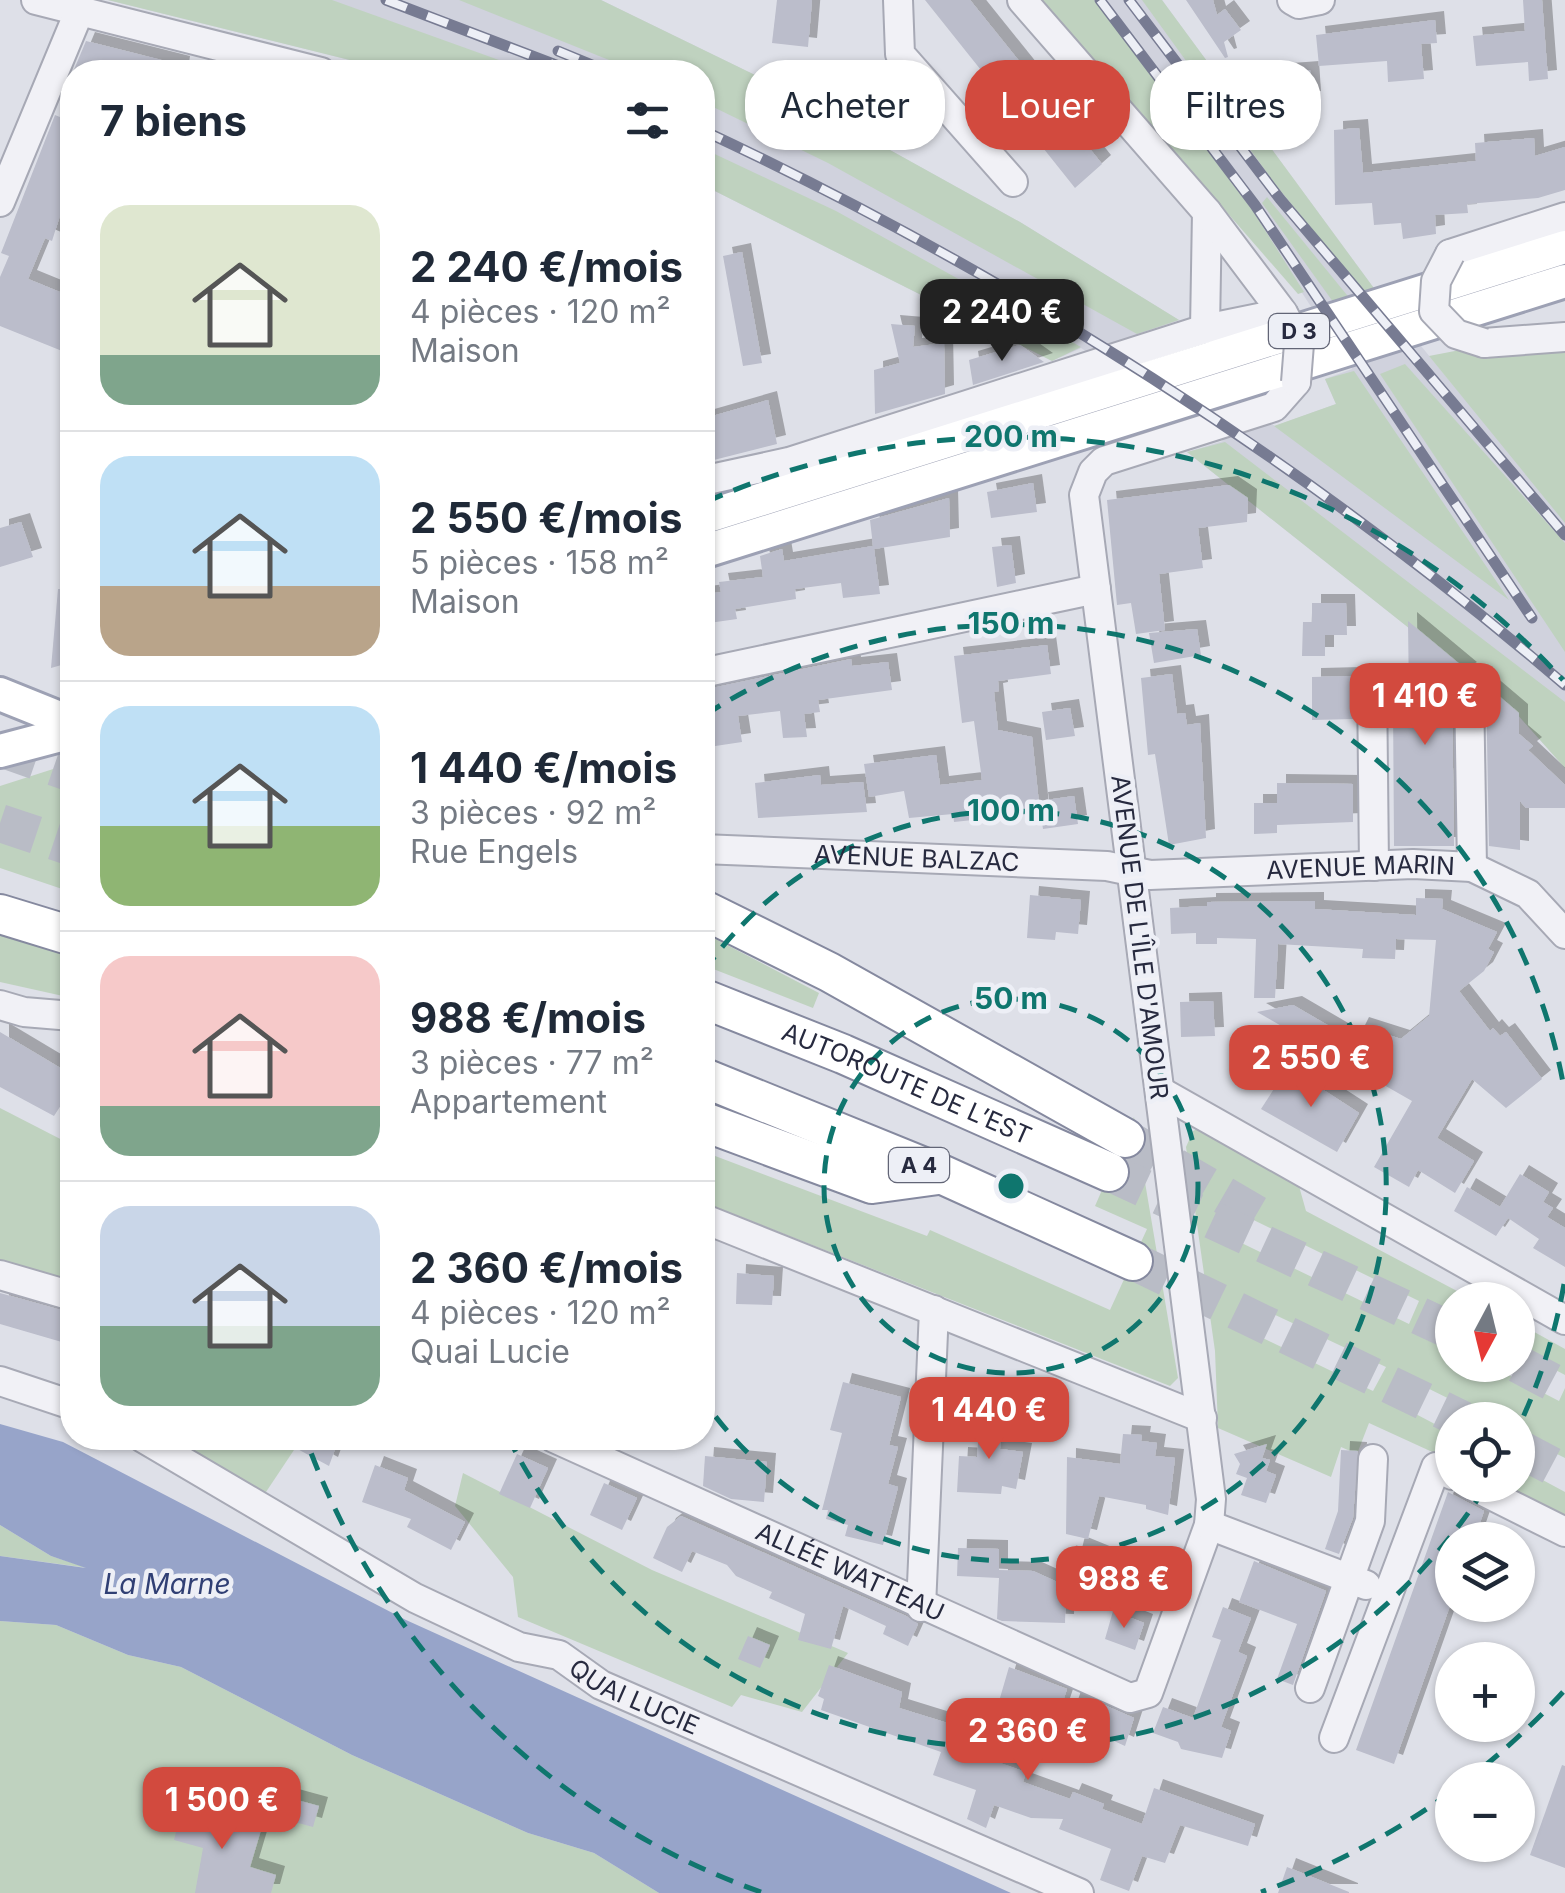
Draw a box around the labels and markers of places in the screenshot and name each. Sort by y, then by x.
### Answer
pin: 2 240 € [910,279,1094,364]
pin: 1 410 € [1333,663,1517,748]
pin: 2 550 € [1219,1025,1403,1110]
centre of rings [993,1168,1029,1204]
pin: 1 440 € [897,1377,1081,1462]
pin: 988 € [1054,1546,1194,1631]
pin: 2 360 € [936,1698,1120,1783]
pin: 1 500 € [130,1767,314,1852]

